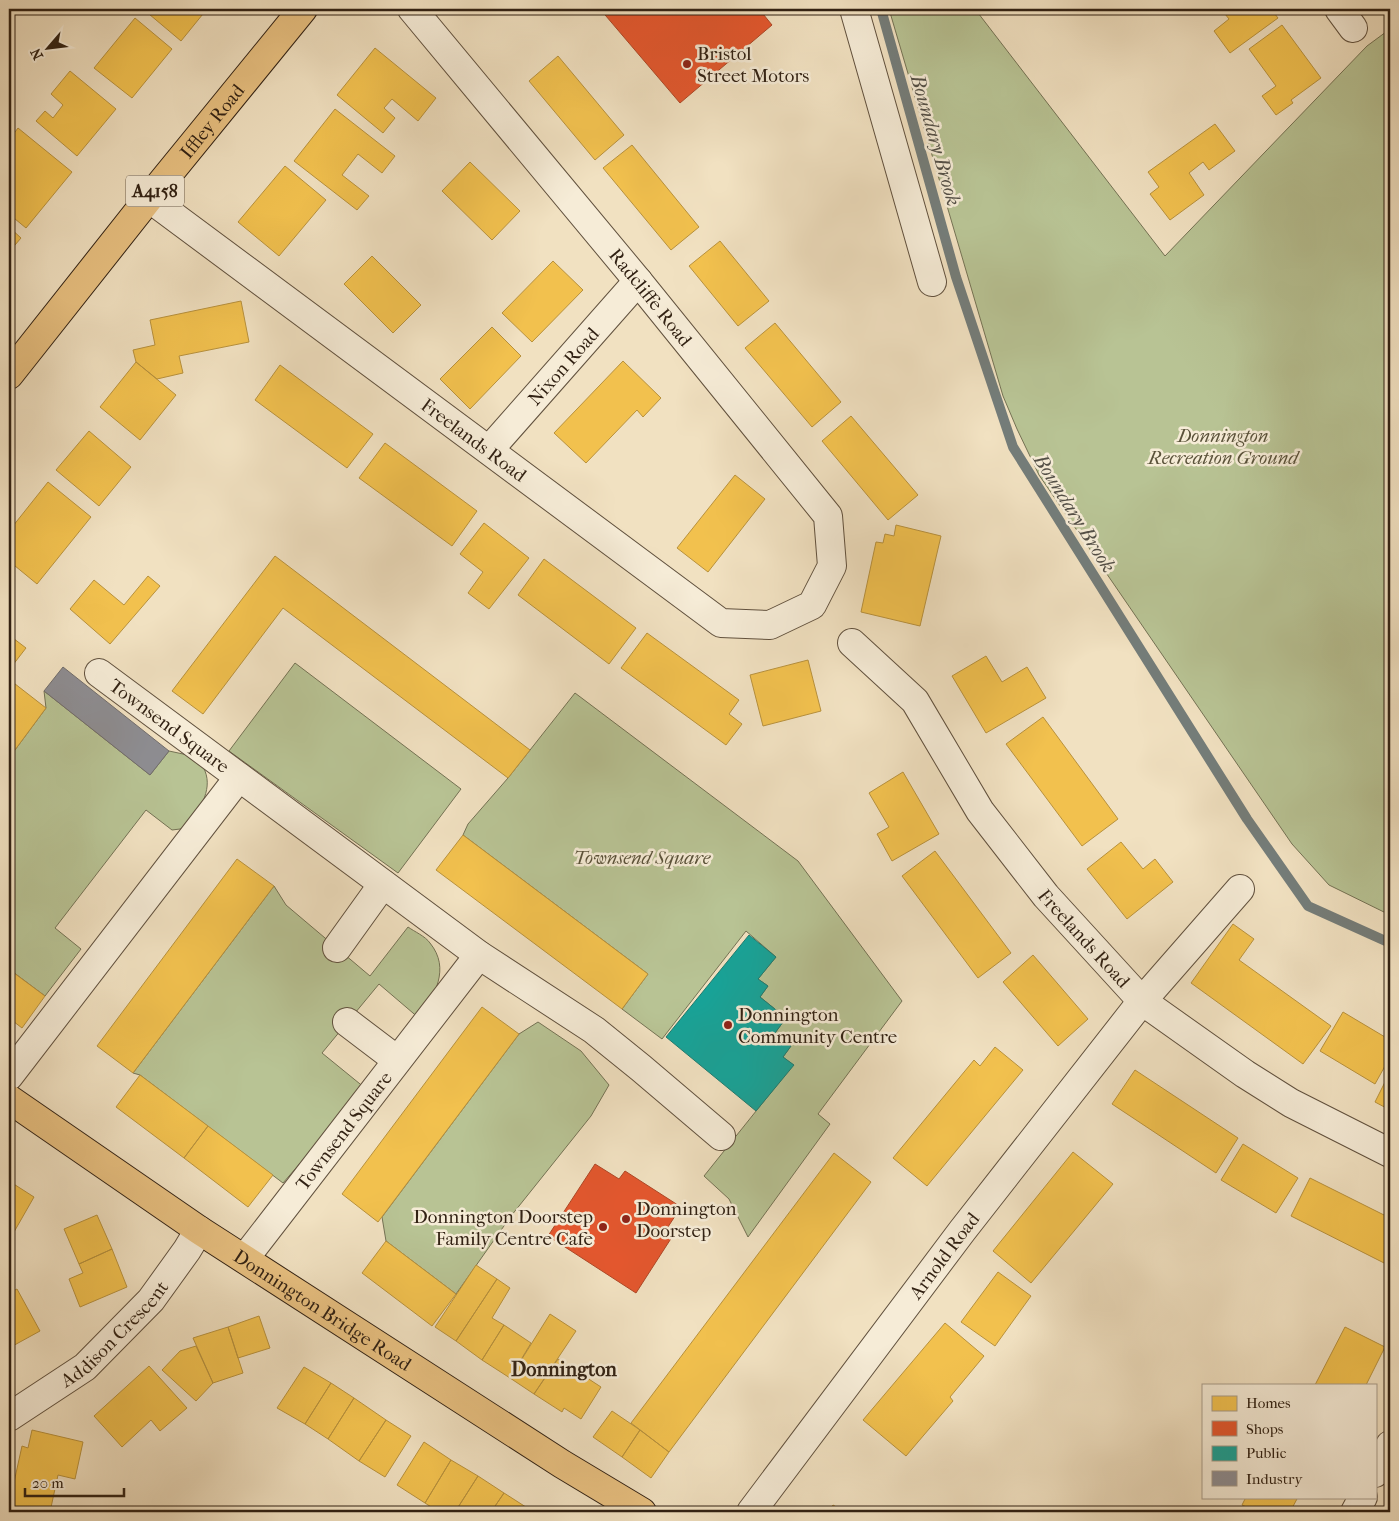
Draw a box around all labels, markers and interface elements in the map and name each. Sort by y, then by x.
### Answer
north arrow [22,22,72,72]
place label: Bristol Street Motors [697,43,809,87]
text: N [27,45,47,63]
marker: Bristol Street Motors [681,58,693,70]
water label: Boundary Brook [905,71,965,209]
street label: Iffley Road [176,80,250,163]
road number: A4158 [126,176,184,207]
street label: Radcliffe Road [604,244,697,351]
street label: Nixon Road [524,323,604,410]
street label: Freelands Road [416,394,531,487]
park label: Donnington Recreation Ground [1146,425,1300,469]
water label: Boundary Brook [1028,449,1120,577]
street label: Townsend Square [105,675,233,778]
park label: Townsend Square [574,847,712,869]
street label: Freelands Road [1033,885,1135,993]
place label: Donnington Community Centre [738,1004,897,1048]
marker: Donnington Community Centre [722,1019,734,1031]
street label: Townsend Square [291,1067,397,1195]
place label: Donnington Doorstep [636,1198,736,1242]
place label: Donnington Doorstep Family Centre Cafe [413,1206,593,1250]
street label: Arnold Road [904,1208,985,1304]
marker: Donnington Doorstep [620,1213,632,1225]
marker: Donnington Doorstep Family Centre Cafe [597,1221,609,1233]
street label: Donnington Bridge Road [229,1245,416,1376]
street label: Addison Crescent [56,1277,173,1393]
district label: Donnington [511,1358,617,1381]
legend [1202,1384,1376,1498]
text: Homes [1246,1394,1291,1412]
text: Shops [1246,1420,1284,1438]
text: Public [1246,1444,1287,1462]
scale bar [25,1466,124,1498]
text: Industry [1246,1470,1303,1488]
text: 20 m [32,1474,64,1492]

